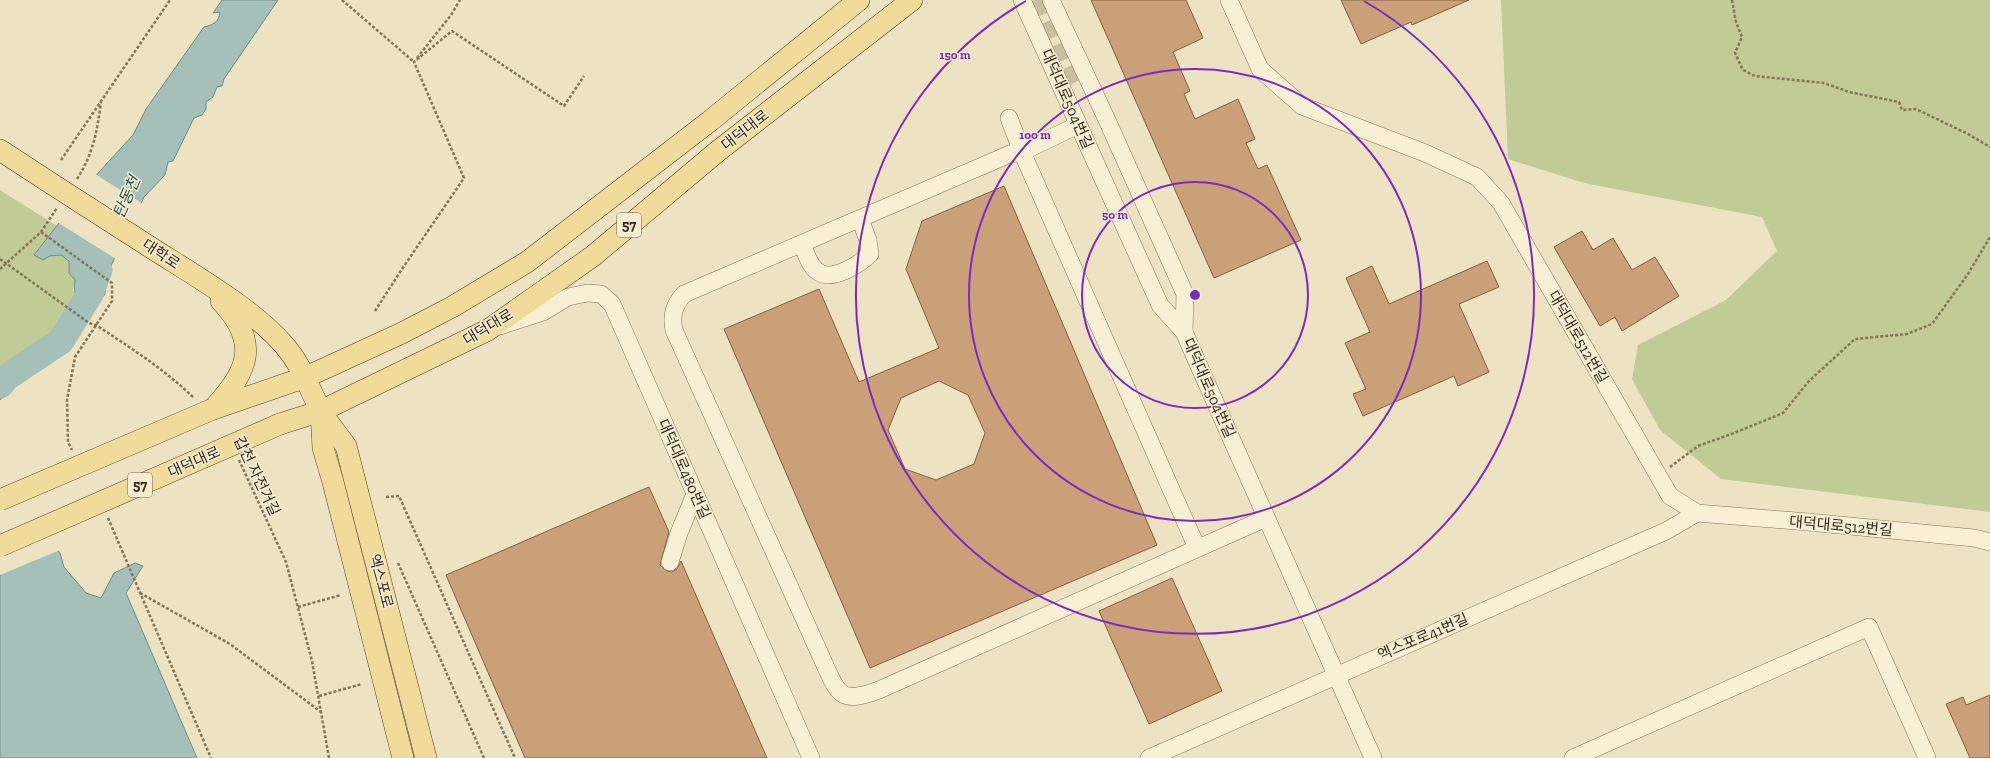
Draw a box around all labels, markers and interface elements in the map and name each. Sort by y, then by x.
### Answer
street label: 대덕대로504번길 [1037,46,1097,152]
text: 150 m [940,48,971,62]
street label: 대덕대로 [718,106,772,154]
text: 100 m [1019,128,1051,142]
water label: 탄동천 [109,171,145,221]
text: 50 m [1102,208,1128,222]
road number: 57 [617,213,641,237]
street label: 대학로 [139,235,183,273]
street label: 대덕대로512번길 [1544,287,1612,387]
centre of rings [1188,288,1202,302]
street label: 대덕대로 [460,305,516,349]
street label: 대덕대로504번길 [1179,335,1239,441]
street label: 대덕대로480번길 [654,416,714,522]
street label: 갑천 자전거길 [230,433,284,519]
street label: 대덕대로 [165,443,223,481]
road number: 57 [128,473,152,497]
street label: 대덕대로512번길 [1788,513,1894,539]
street label: 엑스포로 [365,552,397,610]
street label: 엑스포로41번길 [1375,610,1471,664]

